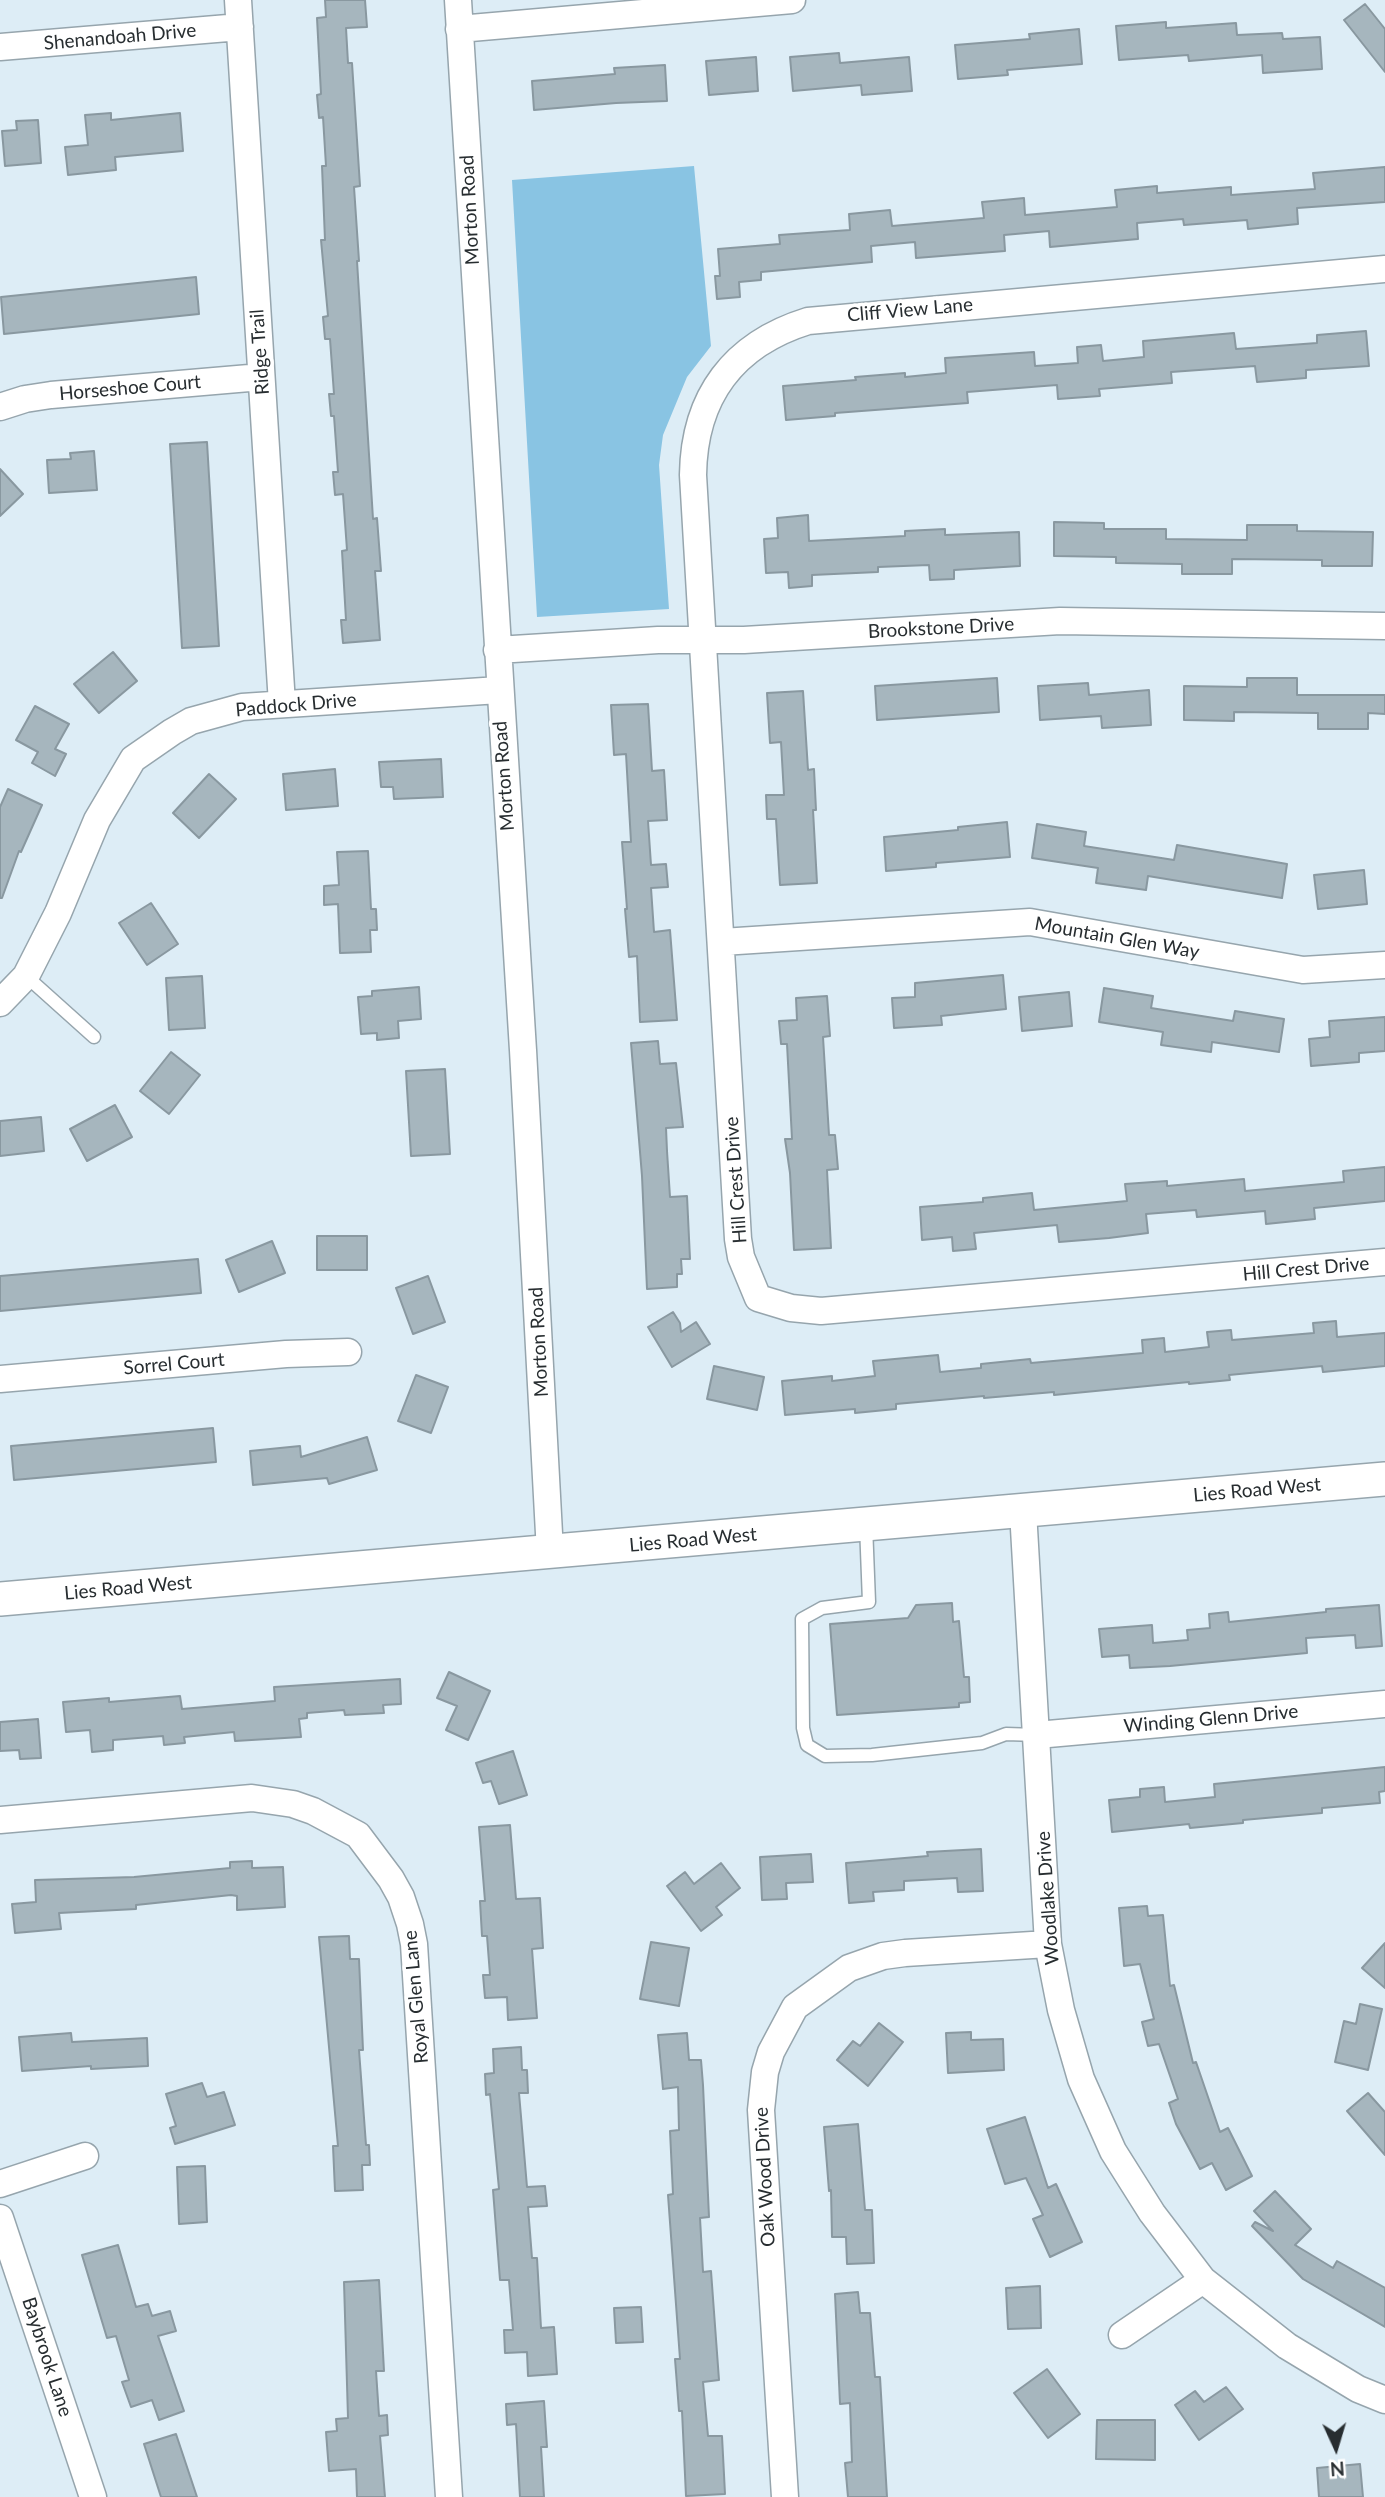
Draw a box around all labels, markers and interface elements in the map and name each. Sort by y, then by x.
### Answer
street label: Shenandoah Drive [43,19,197,55]
street label: Morton Road [456,154,484,266]
street label: Cliff View Lane [846,293,974,327]
street label: Ridge Trail [246,308,274,396]
street label: Horseshoe Court [58,370,202,406]
street label: Brookstone Drive [867,613,1015,643]
street label: Paddock Drive [234,688,358,722]
street label: Morton Road [489,720,519,832]
street label: Mountain Glen Way [1033,912,1201,964]
street label: Hill Crest Drive [720,1116,752,1244]
street label: Hill Crest Drive [1242,1252,1370,1286]
street label: Morton Road [525,1286,553,1398]
street label: Sorrel Court [122,1348,226,1380]
street label: Lies Road West [1192,1473,1322,1507]
street label: Lies Road West [628,1523,758,1557]
street label: Lies Road West [63,1571,193,1605]
street label: Winding Glenn Drive [1123,1700,1299,1738]
street label: Woodlake Drive [1032,1830,1064,1966]
street label: Royal Glen Lane [399,1929,433,2065]
street label: Oak Wood Drive [750,2107,780,2247]
street label: Baybrook Lane [17,2294,77,2420]
north arrow [1301,2413,1371,2483]
text: N [1329,2457,1346,2481]

